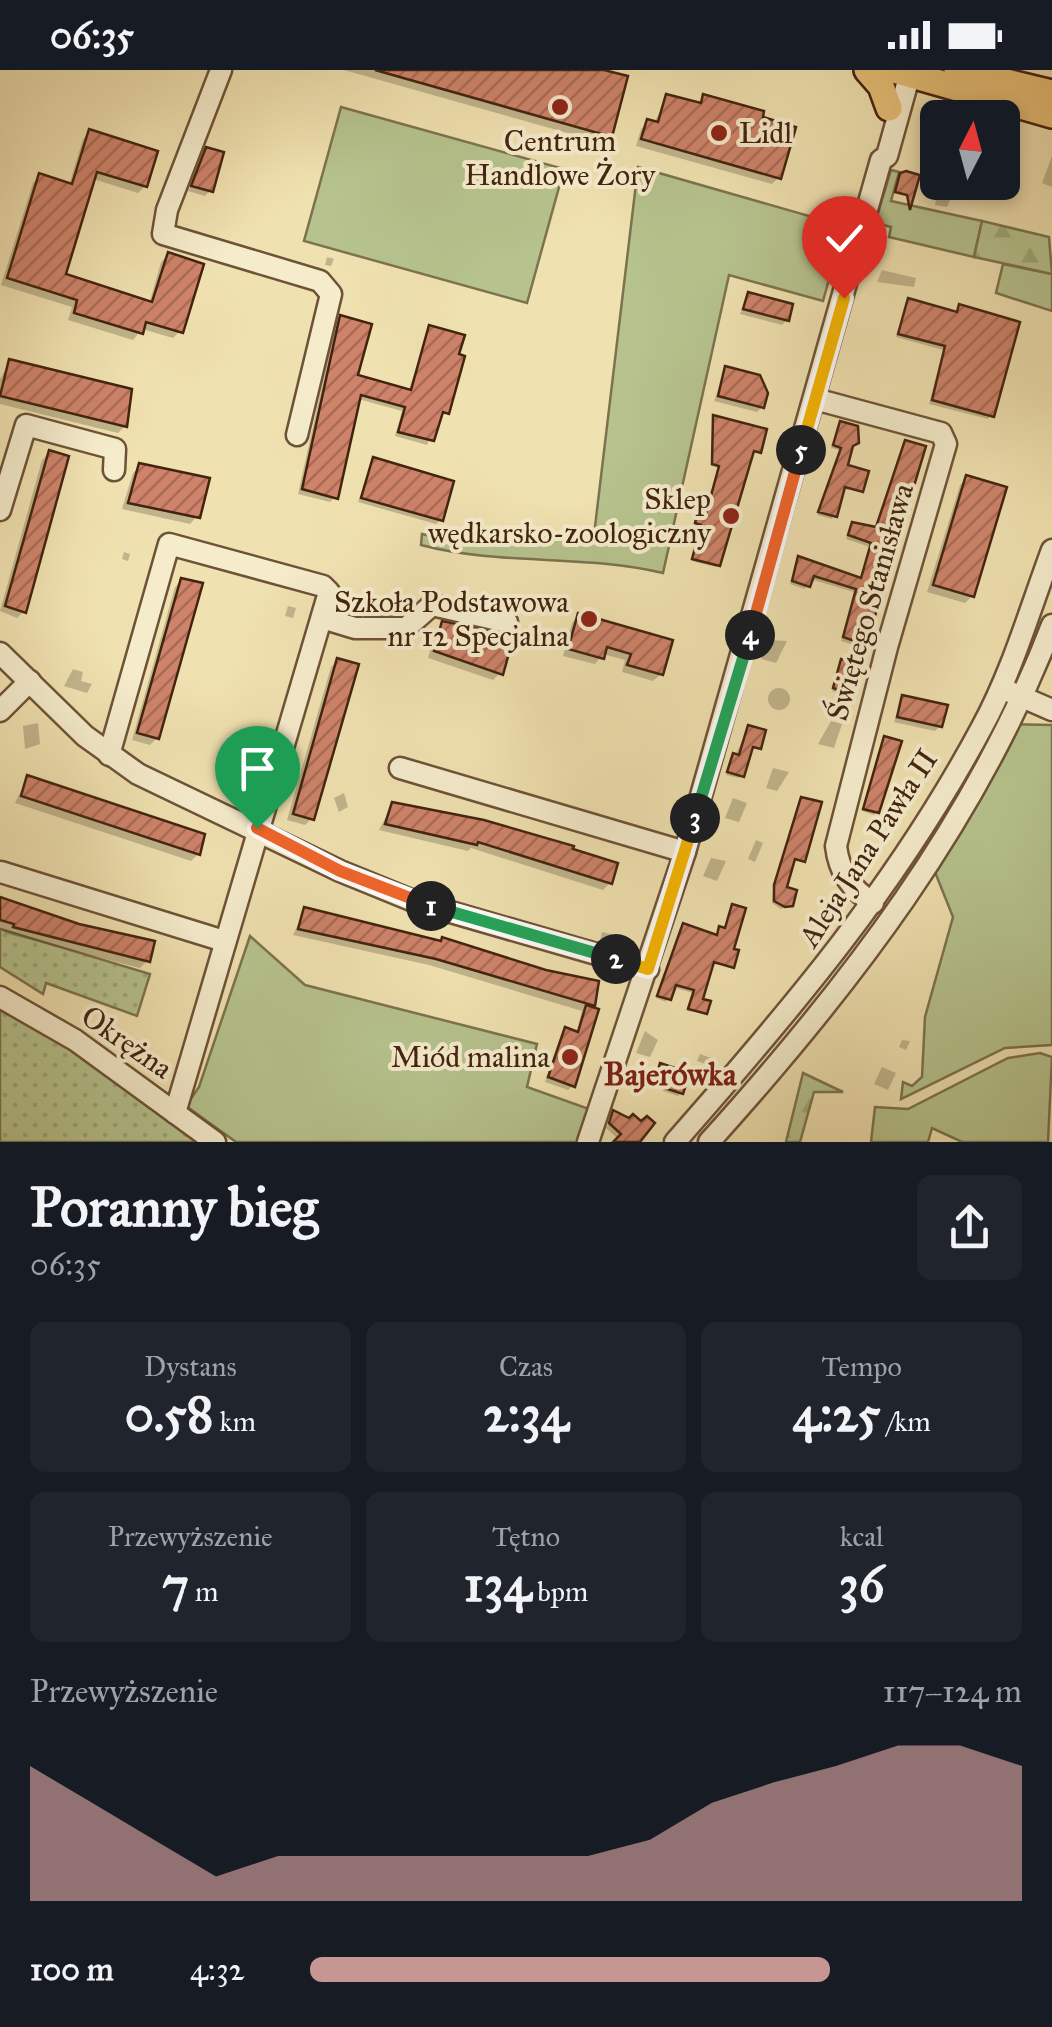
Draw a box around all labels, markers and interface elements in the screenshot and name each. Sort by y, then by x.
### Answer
text: 06:35 [50,12,134,58]
marker: Centrum Handlowe Żory [549,96,571,118]
north arrow [920,100,1020,200]
map controls [920,100,1020,200]
place label: Lidl [739,115,793,151]
marker: Lidl [708,122,730,144]
place label: Centrum Handlowe Żory [465,123,656,193]
pin [802,196,887,299]
icon: check [817,211,872,266]
pin: 5 [776,425,826,475]
text: 5 [794,432,808,467]
street label: Świętego Stanisława [818,479,921,725]
place label: Sklep wędkarsko-zoologiczny [428,481,712,551]
marker: Sklep wędkarsko-zoologiczny [720,505,742,527]
place label: Szkoła Podstawowa nr 12 Specjalna [334,584,569,654]
marker: Szkoła Podstawowa nr 12 Specjalna [578,608,600,630]
pin: 4 [725,610,775,660]
text: 4 [742,617,758,652]
pin [215,726,300,829]
icon: arrive [230,741,285,796]
street label: Aleja Jana Pawła II [790,743,945,955]
pin: 3 [670,793,720,843]
text: 3 [689,800,701,835]
pin: 1 [406,881,456,931]
text: 1 [425,888,437,923]
pin: 2 [591,934,641,984]
text: 2 [609,941,623,976]
street label: Okrężna [74,998,180,1086]
place label: Miód malina [391,1039,550,1075]
marker: Miód malina [559,1046,581,1068]
district label: Bajerówka [604,1055,738,1094]
text: Poranny bieg [30,1174,318,1241]
button: share [917,1175,1022,1280]
text: 06:35 [30,1245,101,1284]
text: Dystans [144,1349,237,1384]
text: Czas [499,1349,553,1384]
text: Tempo [821,1349,902,1384]
text: 0.58 [125,1384,213,1445]
text: 2:34 [483,1384,569,1445]
text: 4:25 [793,1384,881,1445]
text: km [213,1404,256,1439]
text: /km [881,1404,931,1439]
text: Przewyższenie [108,1519,273,1554]
text: Tętno [492,1519,560,1554]
text: kcal [840,1519,884,1554]
text: 7 [162,1554,189,1615]
text: 134 [464,1554,531,1615]
text: 36 [839,1554,884,1615]
text: m [189,1574,218,1609]
text: bpm [531,1574,588,1609]
text: Przewyższenie [30,1672,218,1711]
text: 117–124 m [883,1672,1022,1711]
text: 100 m [30,1950,114,1989]
text: 4:32 [190,1950,244,1989]

